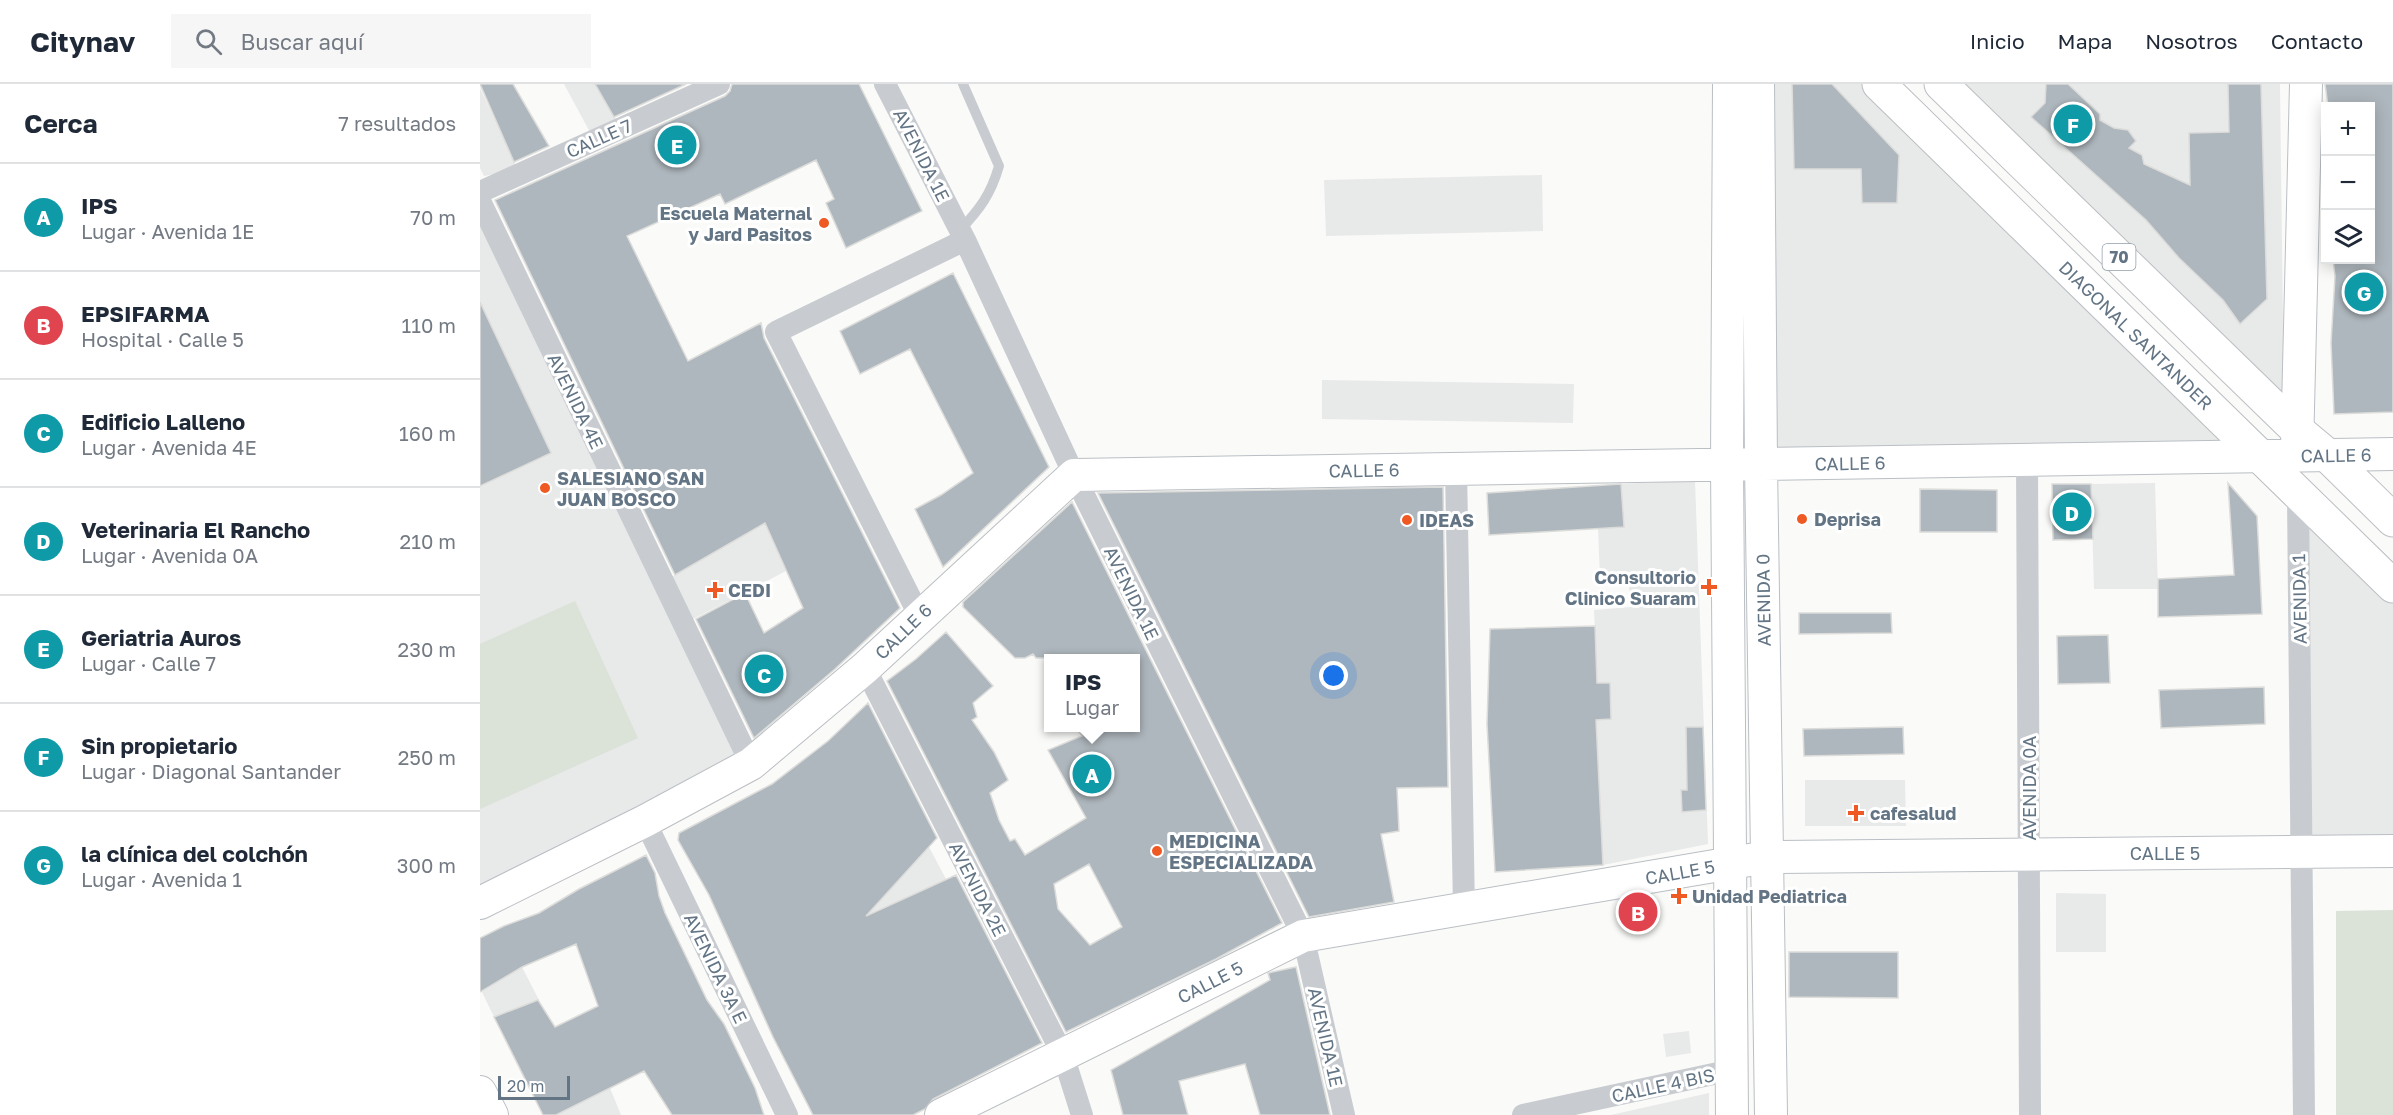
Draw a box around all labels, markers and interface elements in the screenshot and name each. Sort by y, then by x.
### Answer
search box [171,14,591,68]
text: Citynav [30,25,135,58]
icon: search [192,25,225,58]
text: Buscar aquí [240,28,364,55]
text: Inicio [1970,28,2025,54]
text: Mapa [2058,28,2112,54]
text: Nosotros [2145,28,2238,54]
text: Contacto [2271,28,2363,54]
pin: F [2054,102,2092,147]
map controls [2321,102,2375,264]
button: + [2321,102,2375,156]
street label: AVENIDA 1E [889,105,955,205]
text: Cerca [24,108,98,139]
text: 7 resultados [338,111,456,135]
street label: CALLE 7 [563,114,635,162]
pin: E [658,122,696,168]
button: − [2321,156,2375,210]
text: IPS [81,192,118,219]
place label: Escuela Maternal y Jard Pasitos [659,202,812,245]
text: A [36,205,51,229]
text: 70 m [410,205,456,229]
button: layers [2321,210,2375,264]
marker: Escuela Maternal y Jard Pasitos [817,216,831,230]
text: Lugar · Avenida 1E [81,219,254,243]
road number: 70 [2102,244,2136,270]
street label: DIAGONAL SANTANDER [2055,256,2217,414]
pin: G [2344,270,2384,314]
text: EPSIFARMA [81,300,210,327]
text: B [36,313,51,337]
text: 110 m [402,313,456,337]
text: Hospital · Calle 5 [81,327,244,351]
street label: AVENIDA 4E [543,350,609,452]
text: Edificio Lalleno [81,408,245,435]
text: C [36,421,51,445]
text: 160 m [399,421,456,445]
text: Lugar · Avenida 4E [81,435,257,459]
street label: CALLE 6 [2300,443,2372,467]
street label: CALLE 6 [1814,451,1886,475]
street label: CALLE 6 [1328,458,1400,482]
place label: SALESIANO SAN JUAN BOSCO [557,467,705,510]
marker: SALESIANO SAN JUAN BOSCO [538,481,552,495]
pin: D [2052,490,2092,534]
place label: Deprisa [1814,508,1881,530]
place label: IDEAS [1419,509,1474,531]
marker: Deprisa [1795,512,1809,526]
marker: IDEAS [1400,513,1414,527]
text: Veterinaria El Rancho [81,516,310,543]
text: D [36,529,51,553]
text: 210 m [400,529,456,553]
text: Lugar · Avenida 0A [81,543,258,567]
street label: AVENIDA 1E [1100,543,1164,643]
street label: AVENIDA 0 [1751,553,1775,647]
street label: AVENIDA 1 [2287,553,2311,644]
place label: Consultorio Clinico Suaram [1565,566,1696,609]
marker: Consultorio Clinico Suaram [1700,578,1718,596]
place label: CEDI [728,579,771,601]
marker: CEDI [706,581,724,599]
street label: CALLE 6 [870,598,936,664]
text: Geriatria Auros [81,624,241,651]
text: E [37,637,50,661]
text: 230 m [398,637,456,661]
text: Lugar · Calle 7 [81,651,216,675]
pin: C [744,652,784,696]
popup [1044,654,1140,732]
your location [1319,661,1348,690]
text: IPS [1065,668,1102,695]
text: Lugar [1065,695,1119,719]
text: Sin propietario [81,732,237,759]
street label: AVENIDA 0A [2018,736,2040,840]
text: F [38,745,49,769]
text: 250 m [398,745,456,769]
pin: A [1072,752,1112,796]
text: Lugar · Diagonal Santander [81,759,341,783]
place label: cafesalud [1870,802,1956,824]
marker: cafesalud [1847,804,1865,822]
place label: MEDICINA ESPECIALIZADA [1169,830,1313,873]
street label: AVENIDA 2E [945,838,1011,940]
text: la clínica del colchón [81,840,308,867]
street label: CALLE 5 [2130,842,2200,864]
marker: MEDICINA ESPECIALIZADA [1150,844,1164,858]
text: G [36,853,51,877]
text: 300 m [397,853,456,877]
street label: CALLE 5 [1643,855,1717,889]
text: Lugar · Avenida 1 [81,867,242,891]
place label: Unidad Pediatrica [1692,885,1847,907]
marker: Unidad Pediatrica [1670,887,1688,905]
pin: B [1618,890,1658,934]
street label: AVENIDA 3A E [680,909,752,1027]
street label: CALLE 5 [1174,956,1246,1008]
street label: AVENIDA 1E [1304,985,1348,1089]
street label: CALLE 4 BIS [1610,1063,1716,1107]
scale bar [498,1073,570,1100]
text: 20 m [507,1076,544,1096]

